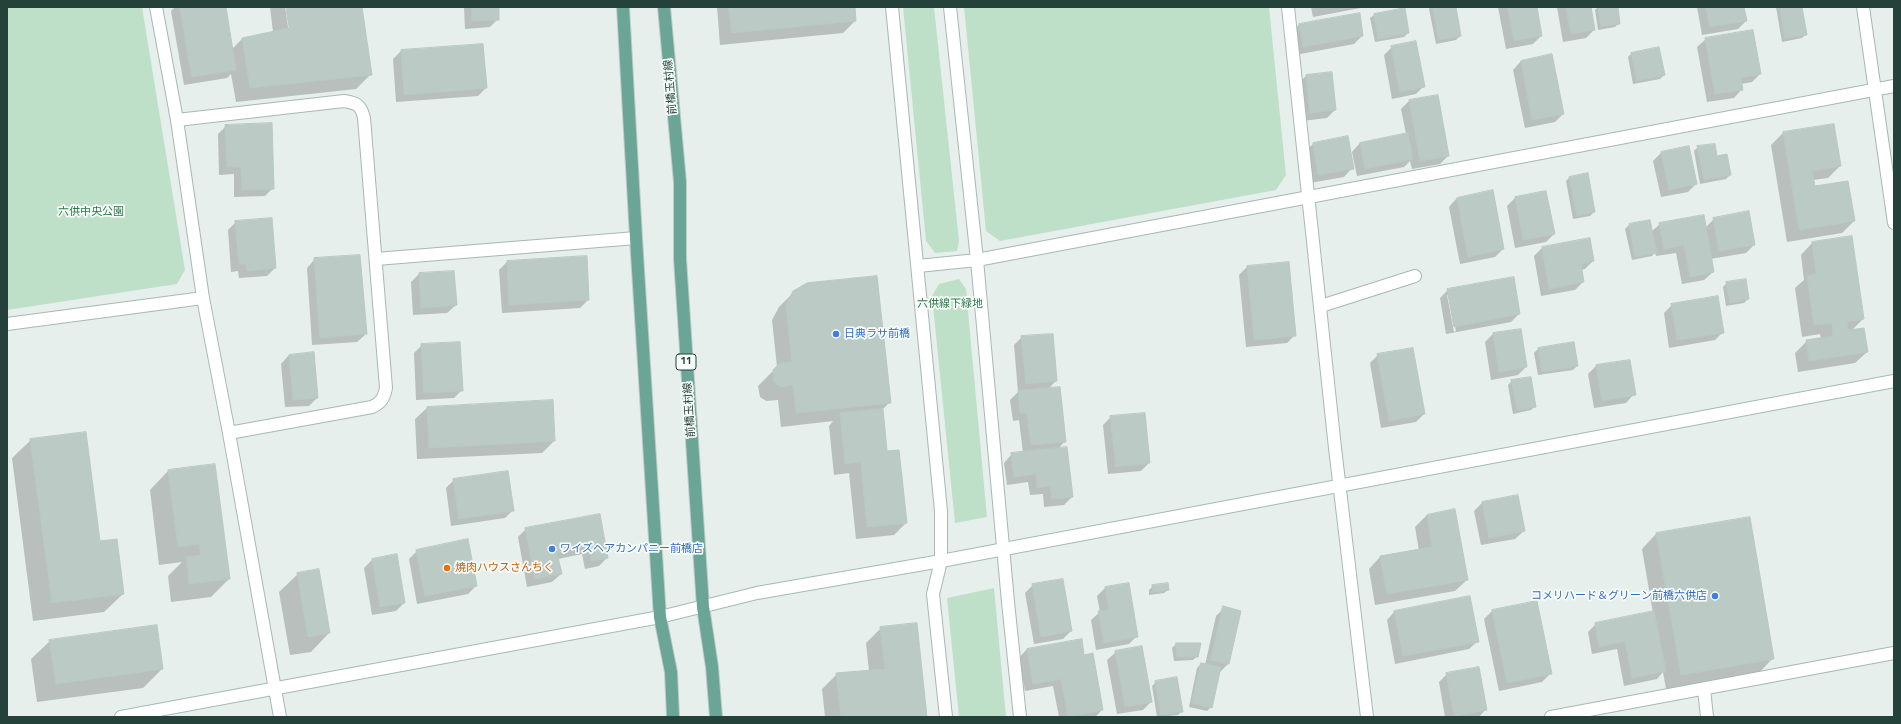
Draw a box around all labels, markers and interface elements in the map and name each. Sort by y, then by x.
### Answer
street label: 前橋玉村線 [662,59,680,115]
park label: 六供中央公園 [58,205,124,219]
park label: 六供線下緑地 [917,297,983,311]
place label: 日典ラサ前橋 [844,327,910,341]
marker: 日典ラサ前橋 [831,329,841,339]
road number: 11 [676,354,696,370]
street label: 前橋玉村線 [681,382,699,438]
place label: ワイズヘアカンパニー前橋店 [560,542,703,556]
marker: ワイズヘアカンパニー前橋店 [547,544,557,554]
place label: 焼肉ハウスさんちく [455,561,554,575]
marker: 焼肉ハウスさんちく [442,563,452,573]
place label: コメリハード＆グリーン前橋六供店 [1531,589,1707,603]
marker: コメリハード＆グリーン前橋六供店 [1710,591,1720,601]

